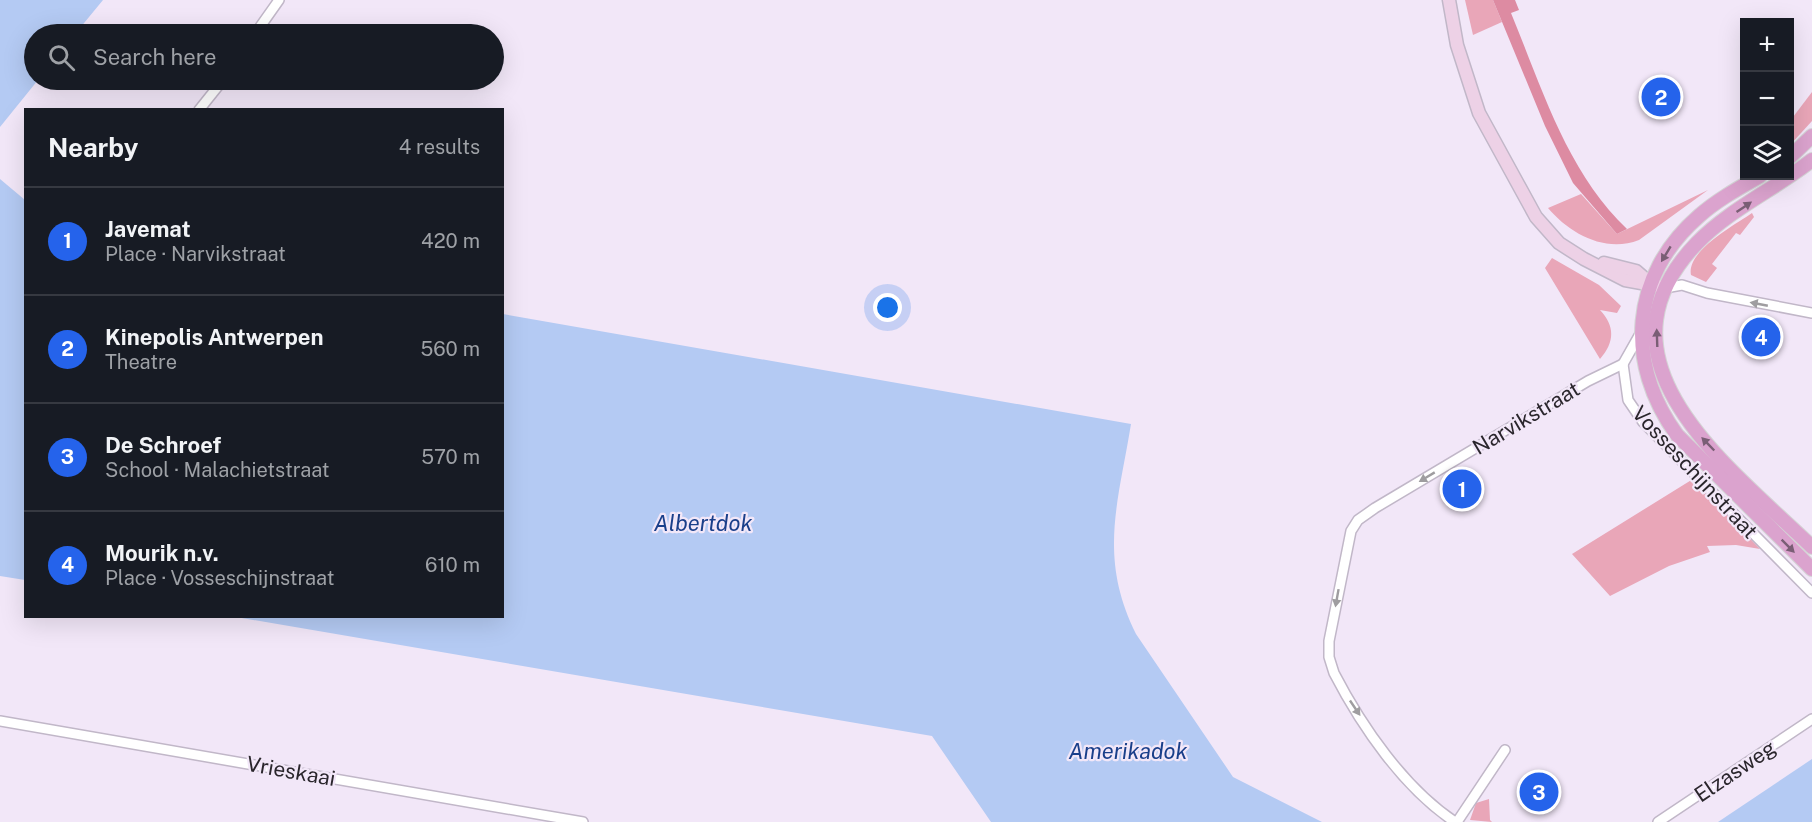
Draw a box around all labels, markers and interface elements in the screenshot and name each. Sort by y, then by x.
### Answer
map controls [1740,18,1794,180]
button: + [1740,18,1794,72]
search box [24,24,504,90]
icon: search [45,41,78,74]
text: Search here [93,44,217,70]
button: − [1740,72,1794,126]
pin: 2 [1642,74,1680,120]
button: layers [1740,126,1794,180]
text: Nearby [48,132,138,163]
text: 4 results [399,135,480,159]
one-way arrow [1736,202,1752,213]
text: Javemat [105,216,191,242]
text: 1 [63,229,72,253]
text: 420 m [421,229,480,253]
text: Place · Narvikstraat [105,242,286,266]
one-way arrow [1661,246,1672,262]
your location [873,293,902,322]
one-way arrow [1750,299,1769,308]
pin: 4 [1742,314,1780,360]
text: Kinepolis Antwerpen [105,324,324,350]
one-way arrow [1652,329,1661,348]
text: 2 [61,337,74,361]
text: 560 m [420,337,480,361]
text: Theatre [105,350,177,374]
street label: Narvikstraat [1468,376,1584,460]
street label: Vosseschijnstraat [1627,401,1763,543]
text: De Schroef [105,432,221,458]
one-way arrow [1701,437,1715,452]
text: 3 [61,445,74,469]
text: 570 m [421,445,480,469]
text: School · Malachietstraat [105,458,330,482]
pin: 1 [1442,466,1482,512]
one-way arrow [1419,472,1436,482]
water label: Albertdok [654,510,752,536]
one-way arrow [1781,538,1795,552]
text: Mourik n.v. [105,540,219,566]
text: 4 [61,553,74,577]
text: 610 m [425,553,480,577]
text: Place · Vosseschijnstraat [105,566,334,590]
one-way arrow [1332,589,1341,608]
one-way arrow [1349,700,1361,716]
street label: Elzasweg [1690,735,1780,807]
water label: Amerikadok [1069,738,1188,764]
street label: Vrieskaai [245,751,337,791]
pin: 3 [1520,770,1558,814]

